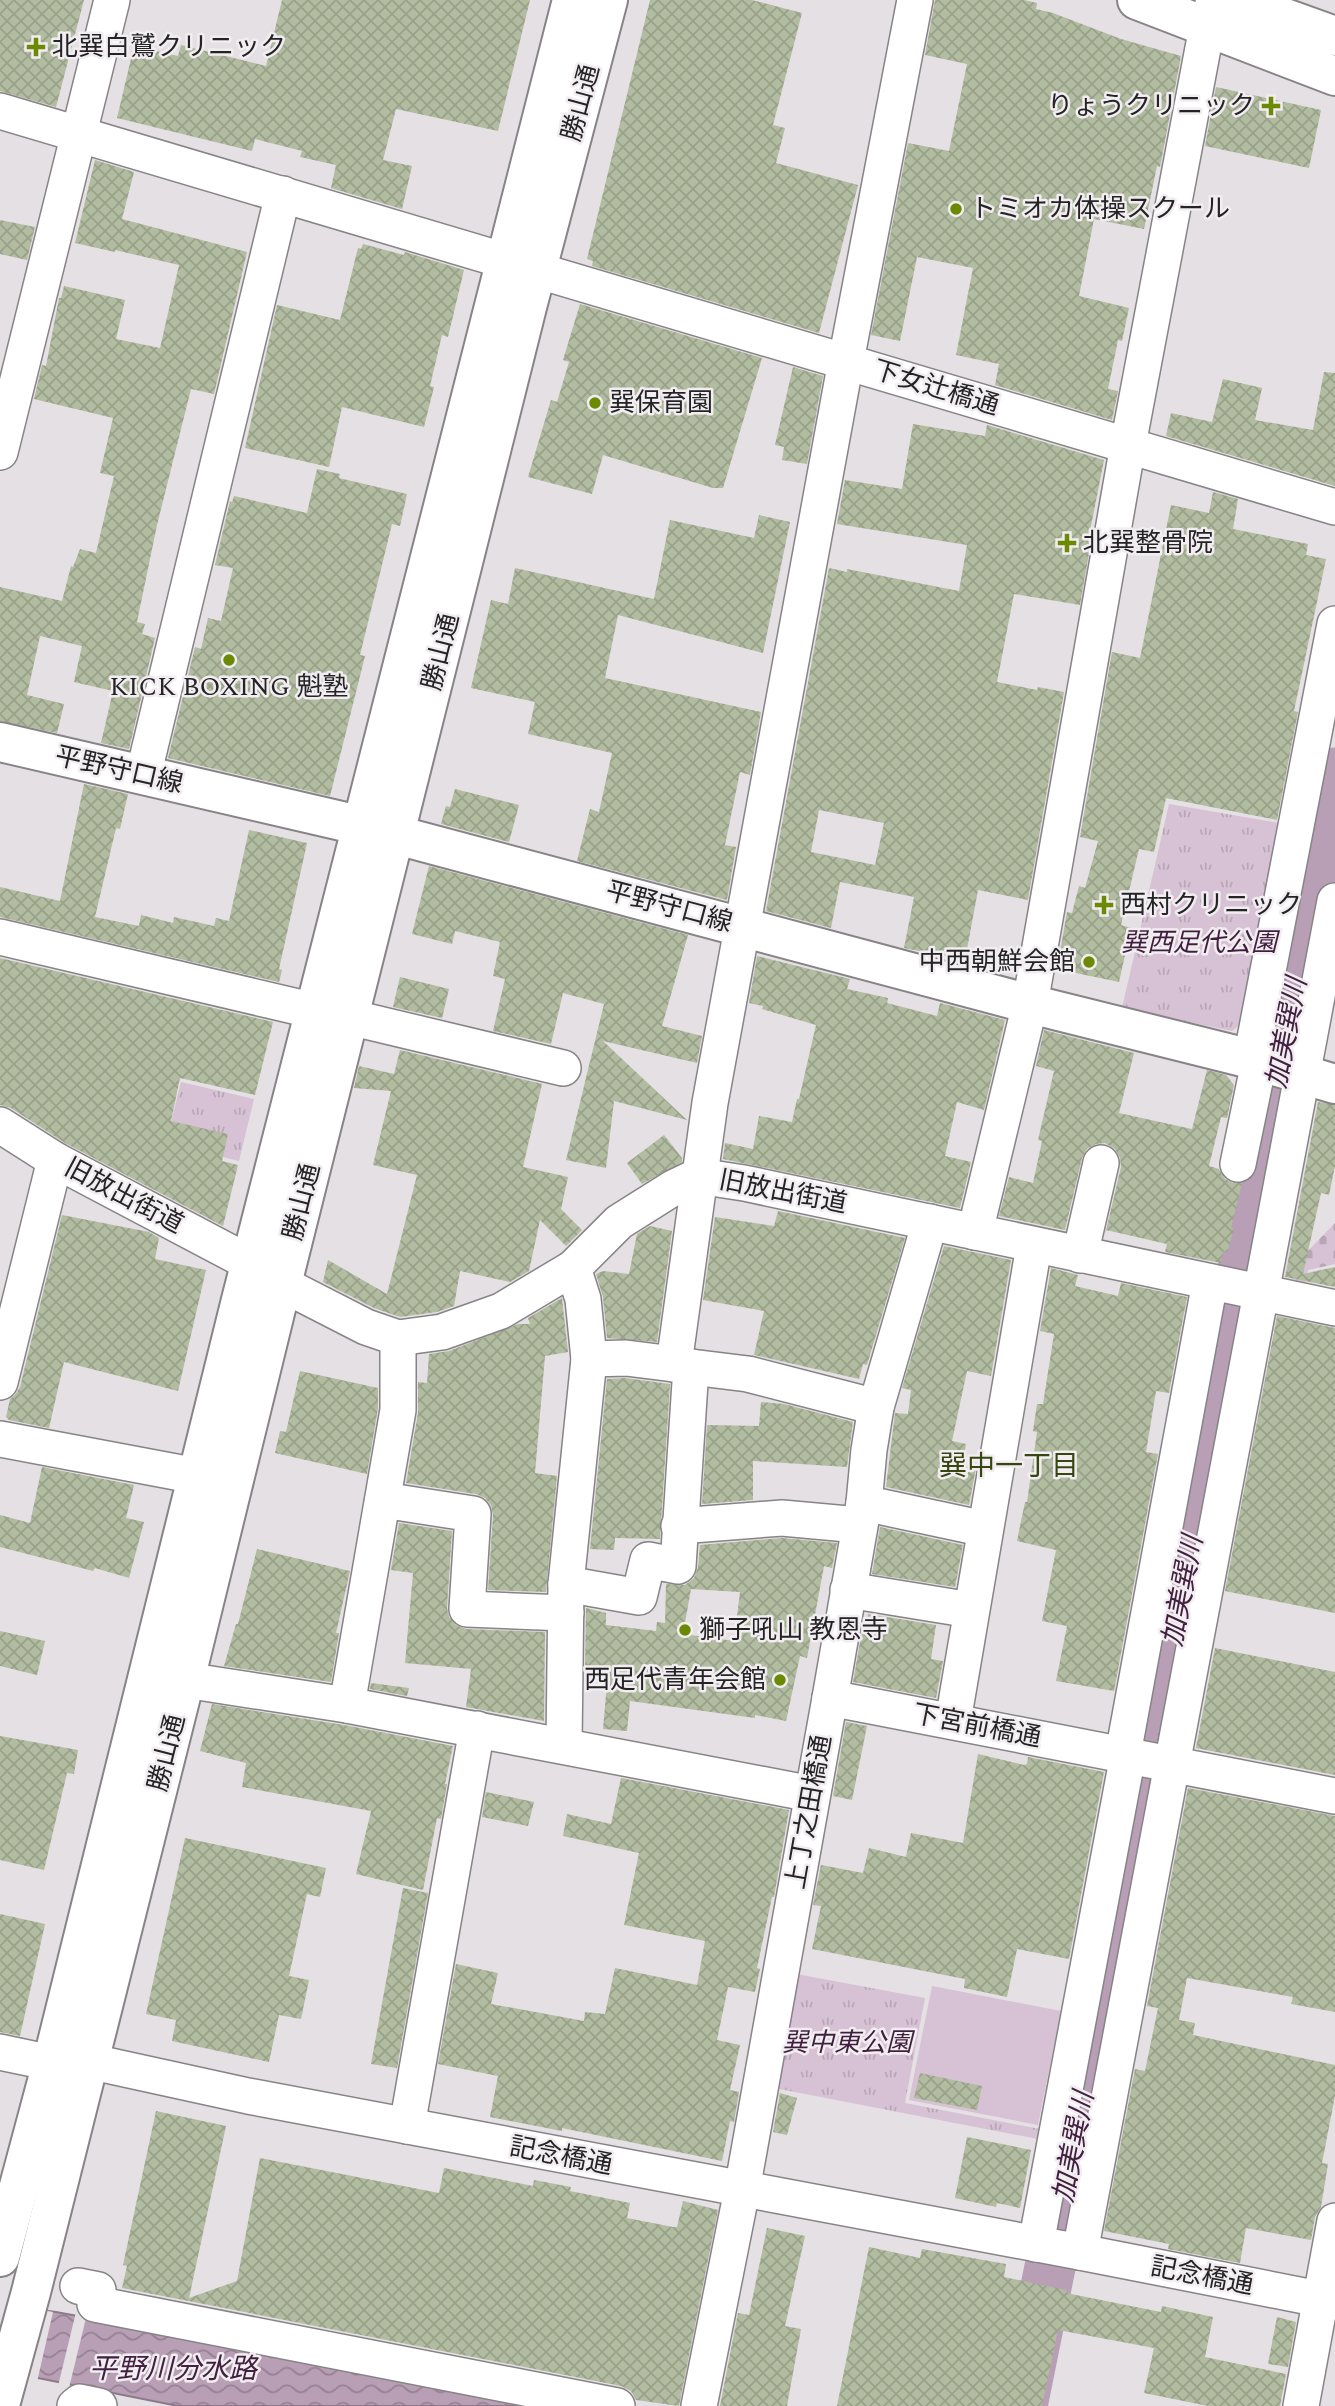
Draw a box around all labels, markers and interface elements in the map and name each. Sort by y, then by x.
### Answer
place label: 北巽白鷲クリニック [52,27,286,67]
marker: 北巽白鷲クリニック [26,37,46,57]
street label: 勝山通 [552,60,610,146]
place label: りょうクリニック [1047,86,1255,126]
marker: りょうクリニック [1261,96,1281,116]
place label: トミオカ体操スクール [970,189,1230,229]
marker: トミオカ体操スクール [948,201,964,217]
street label: 下女辻橋通 [868,350,1004,426]
place label: 巽保育園 [609,383,713,423]
marker: 巽保育園 [587,395,603,411]
place label: 北巽整骨院 [1083,523,1213,563]
marker: 北巽整骨院 [1057,533,1077,553]
street label: 勝山通 [412,609,470,695]
marker: KICK BOXING 魁塾 [221,652,237,668]
place label: KICK BOXING 魁塾 [110,667,348,707]
street label: 平野守口線 [51,736,187,804]
street label: 平野守口線 [601,871,737,943]
place label: 西村クリニック [1120,885,1302,925]
marker: 西村クリニック [1094,895,1114,915]
park label: 巽西足代公園 [1121,923,1281,963]
place label: 中西朝鮮会館 [919,942,1075,982]
marker: 中西朝鮮会館 [1081,954,1097,970]
water label: 加美巽川 [1255,971,1319,1092]
street label: 旧放出街道 [57,1148,191,1244]
street label: 勝山通 [273,1159,331,1245]
street label: 旧放出街道 [715,1160,851,1224]
district label: 巽中一丁目 [939,1445,1079,1488]
water label: 加美巽川 [1151,1529,1215,1650]
place label: 獅子吼山 教恩寺 [699,1610,888,1650]
marker: 獅子吼山 教恩寺 [677,1622,693,1638]
place label: 西足代青年会館 [584,1660,766,1700]
marker: 西足代青年会館 [772,1672,788,1688]
street label: 下宮前橋通 [909,1694,1045,1758]
street label: 勝山通 [138,1710,196,1796]
street label: 上丁之田橋通 [776,1732,842,1892]
park label: 巽中東公園 [782,2023,916,2063]
water label: 加美巽川 [1042,2085,1106,2206]
street label: 記念橋通 [506,2126,616,2186]
street label: 記念橋通 [1147,2246,1257,2306]
water label: 平野川分水路 [89,2348,259,2391]

